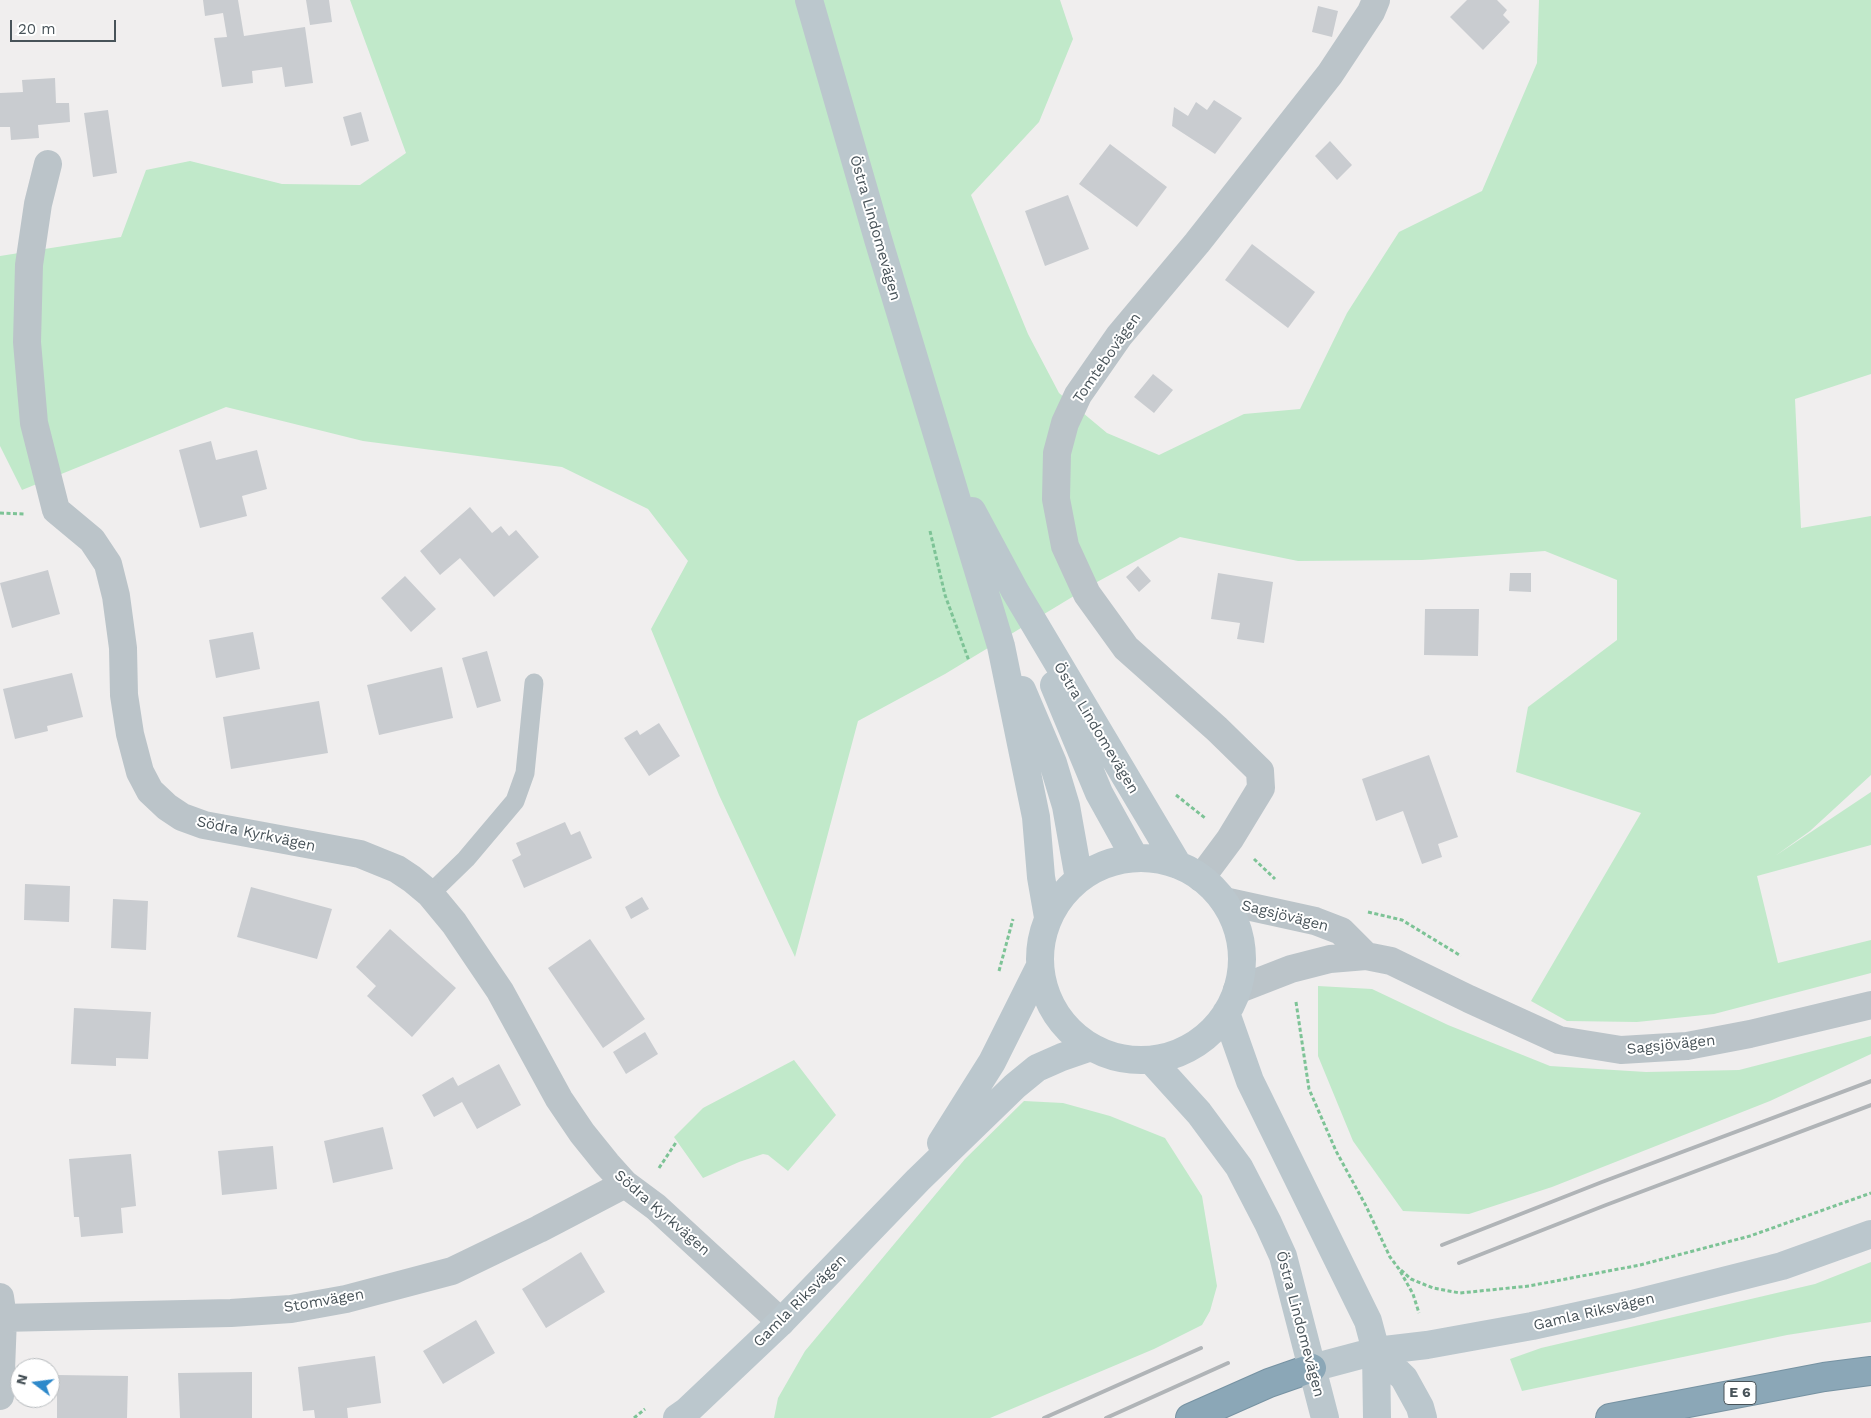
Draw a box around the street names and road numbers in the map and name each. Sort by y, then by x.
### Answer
street label: Östra Lindomevägen [846,153,904,303]
street label: Tomtebovägen [1069,309,1145,407]
street label: Östra Lindomevägen [1050,659,1142,797]
street label: Södra Kyrkvägen [195,813,317,855]
street label: Sagsjövägen [1240,897,1330,935]
street label: Sagsjövägen [1626,1031,1716,1059]
street label: Södra Kyrkvägen [610,1166,714,1260]
street label: Östra Lindomevägen [1272,1249,1328,1399]
street label: Gamla Riksvägen [750,1251,850,1351]
street label: Stomvägen [283,1285,365,1317]
street label: Gamla Riksvägen [1532,1289,1656,1335]
road number: E 6 [1724,1382,1756,1405]

